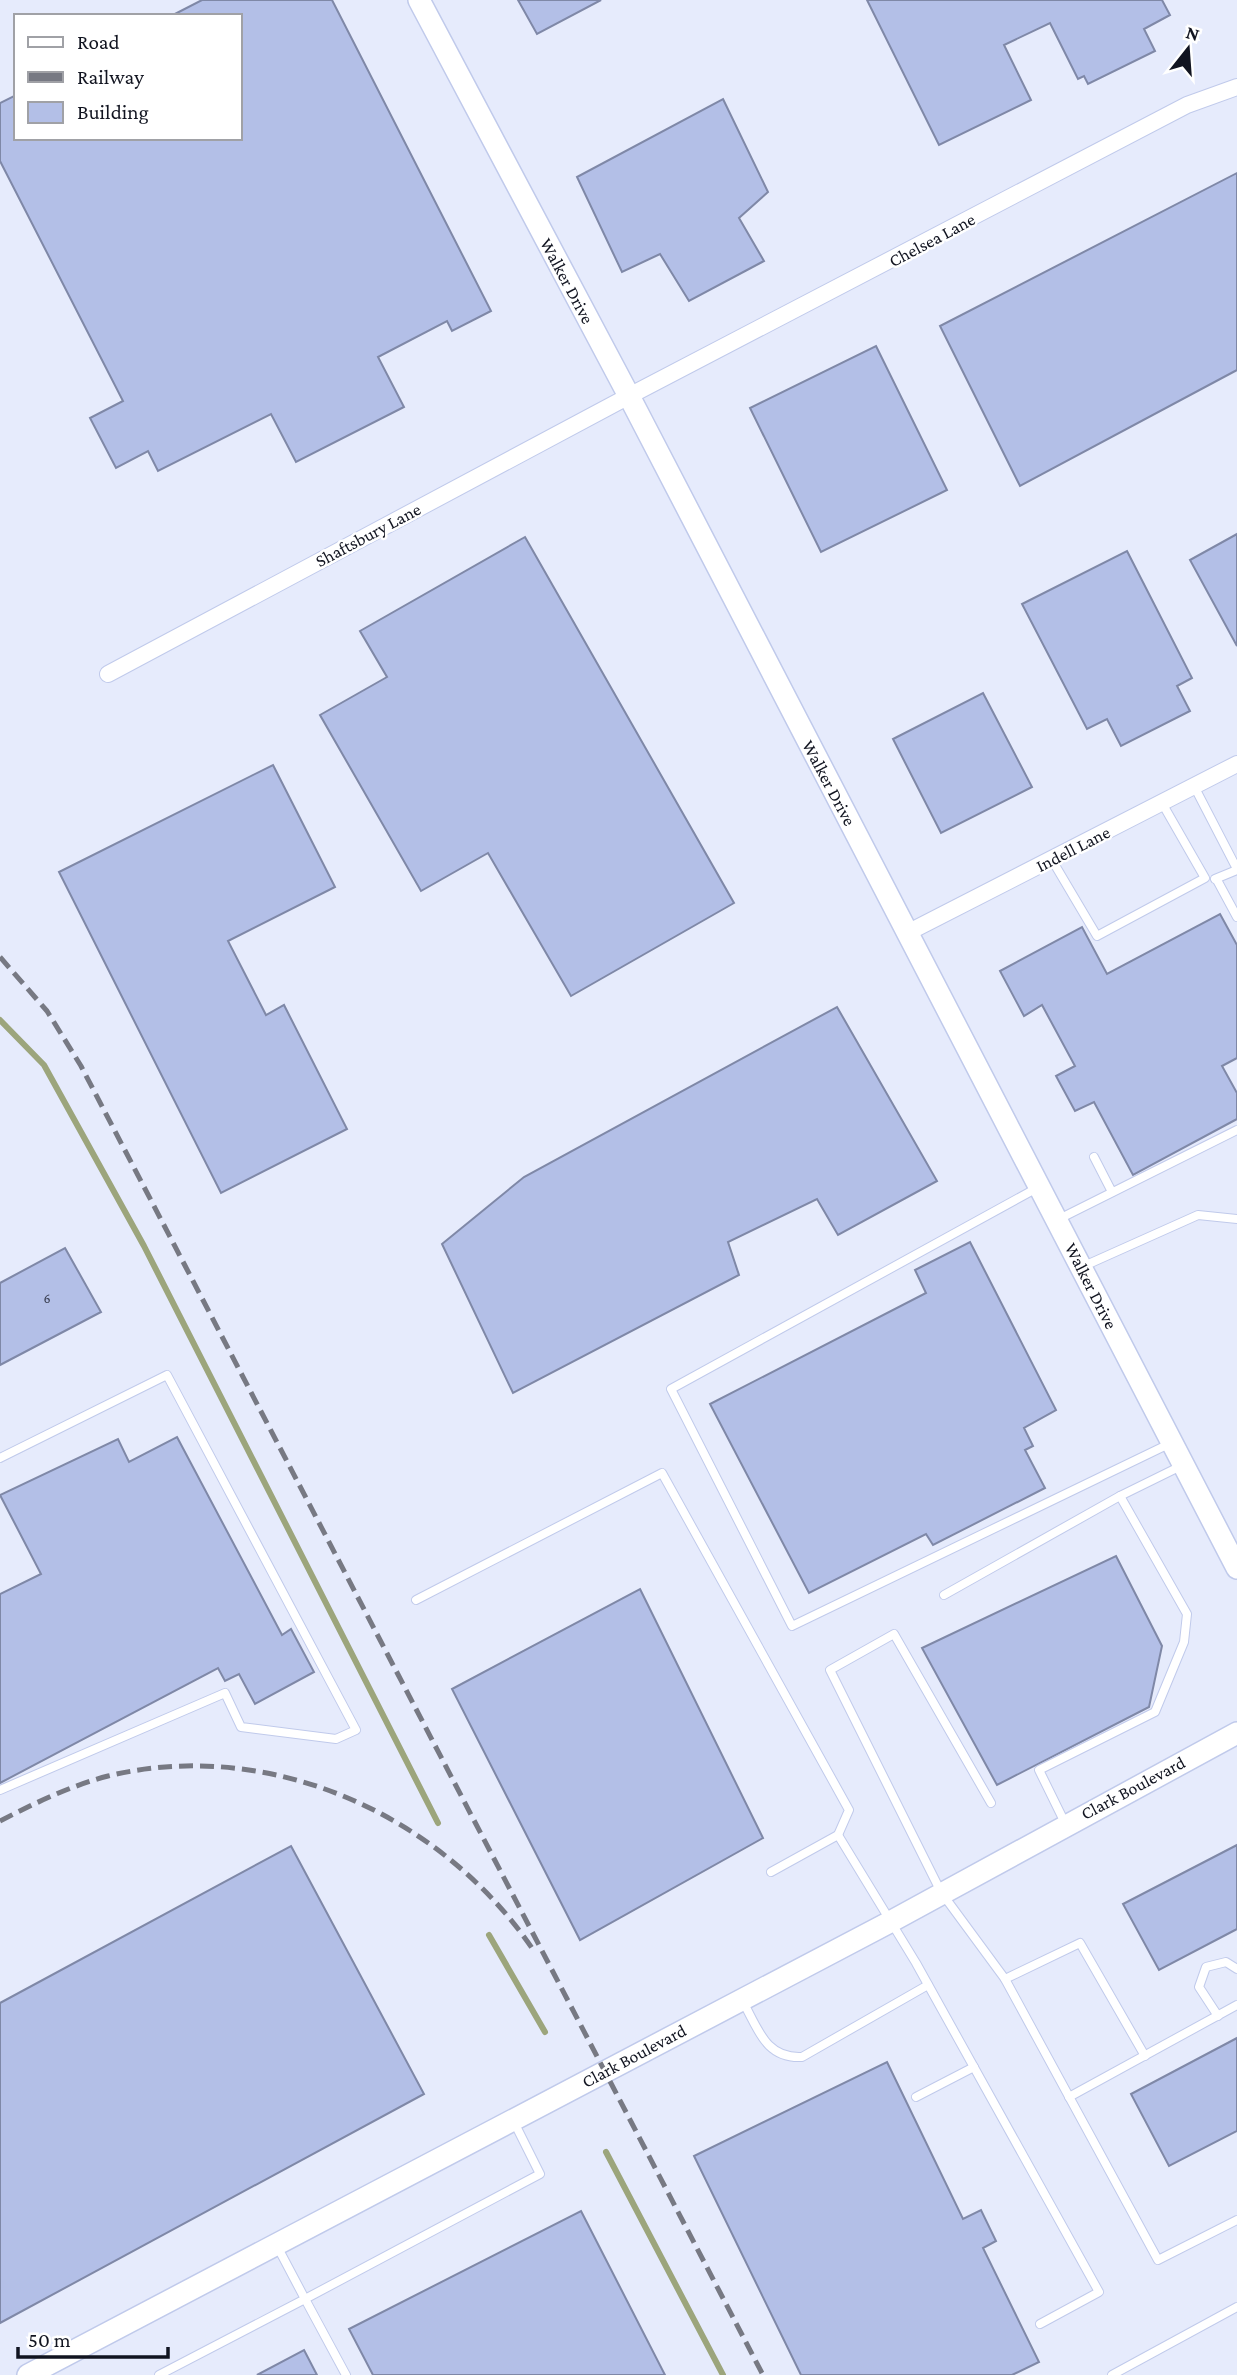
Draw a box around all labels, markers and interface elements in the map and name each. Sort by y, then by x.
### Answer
legend [14,14,242,140]
north arrow [1153,14,1223,84]
text: N [1184,21,1202,45]
text: Road [77,30,120,54]
text: Railway [77,65,144,89]
text: Building [77,100,149,124]
street label: Chelsea Lane [886,209,978,271]
street label: Walker Drive [536,235,598,327]
street label: Shaftsbury Lane [312,499,424,571]
street label: Walker Drive [798,737,860,829]
street label: Indell Lane [1033,822,1113,876]
street label: Walker Drive [1061,1240,1121,1333]
house number: 6 [43,1290,51,1306]
street label: Clark Boulevard [1078,1752,1189,1824]
street label: Clark Boulevard [579,2020,690,2092]
scale bar [18,2316,168,2360]
text: 50 m [28,2328,71,2352]

